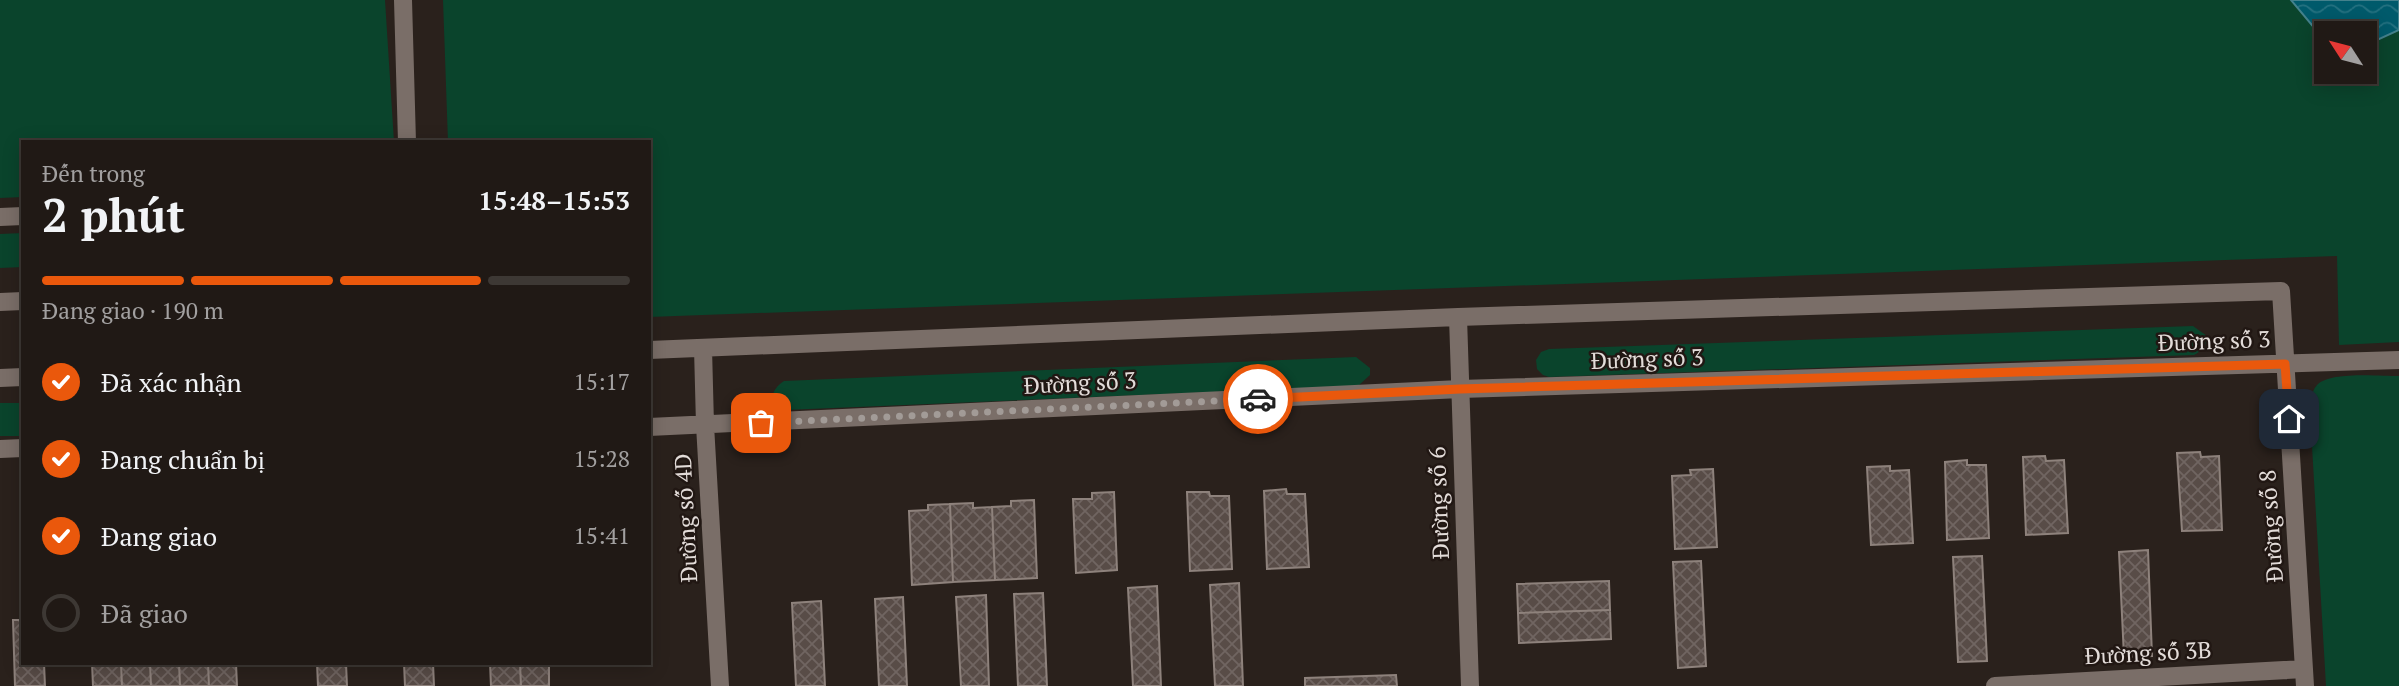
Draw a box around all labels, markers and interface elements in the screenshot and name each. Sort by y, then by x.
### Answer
north arrow [2314,21,2376,84]
map controls [2314,21,2377,84]
text: Đến trong [42,158,145,189]
text: 15:48–15:53 [478,183,630,217]
text: 2 phút [42,184,185,245]
text: Đang giao · 190 m [42,295,224,326]
street label: Đường số 3 [2157,323,2271,358]
street label: Đường số 3 [1590,341,1704,376]
icon: check [42,363,80,401]
street label: Đường số 3 [1023,364,1137,401]
courier [1223,364,1293,434]
text: Đã xác nhận [101,365,242,399]
text: 15:17 [573,366,630,397]
icon: car [1239,380,1277,418]
pin [2259,389,2319,449]
pin [731,393,791,453]
icon: home [2270,400,2308,438]
icon: bag [742,404,780,442]
icon: check [42,440,80,478]
text: Đang chuẩn bị [101,442,265,476]
text: 15:28 [573,443,630,474]
street label: Đường số 6 [1421,446,1456,560]
street label: Đường số 4D [667,453,704,583]
street label: Đường số 8 [2251,469,2290,583]
icon: check [42,517,80,555]
text: Đang giao [101,519,217,553]
text: 15:41 [573,520,630,551]
text: Đã giao [101,596,188,630]
street label: Đường số 3B [2084,634,2212,671]

